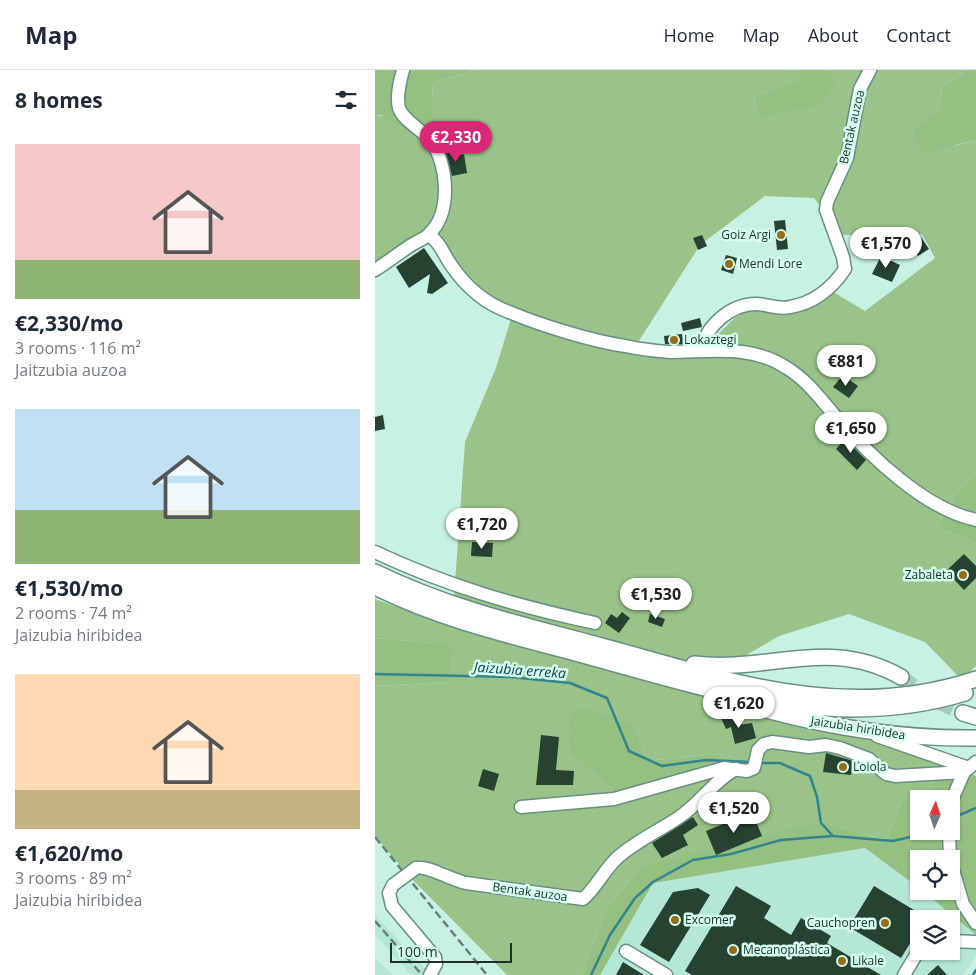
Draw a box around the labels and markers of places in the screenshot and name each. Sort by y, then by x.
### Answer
pin: €2,330 [415,121,497,163]
place label: Goiz Argi [721,226,771,243]
pin: €1,570 [845,226,927,269]
marker: Goiz Argi [775,229,787,241]
place label: Mendi Lore [739,255,803,272]
marker: Mendi Lore [723,258,735,270]
place label: Lokaztegi [684,331,737,348]
marker: Lokaztegi [668,334,680,346]
pin: €881 [816,344,876,387]
pin: €1,650 [810,412,892,454]
pin: €1,720 [441,508,523,550]
place label: Zabaleta [905,566,953,583]
marker: Zabaleta [957,569,969,581]
pin: €1,530 [615,578,697,620]
pin: €1,620 [698,686,780,729]
place label: Loiola [853,758,886,775]
marker: Loiola [837,761,849,773]
pin: €1,520 [693,792,775,834]
place label: Excomer [685,911,734,928]
marker: Excomer [669,914,681,926]
place label: Cauchopren [807,914,875,931]
marker: Cauchopren [879,917,891,929]
place label: Mecanoplástica [743,941,830,958]
marker: Mecanoplástica [727,944,739,956]
place label: Likale [852,952,884,969]
marker: Likale [836,955,848,967]

